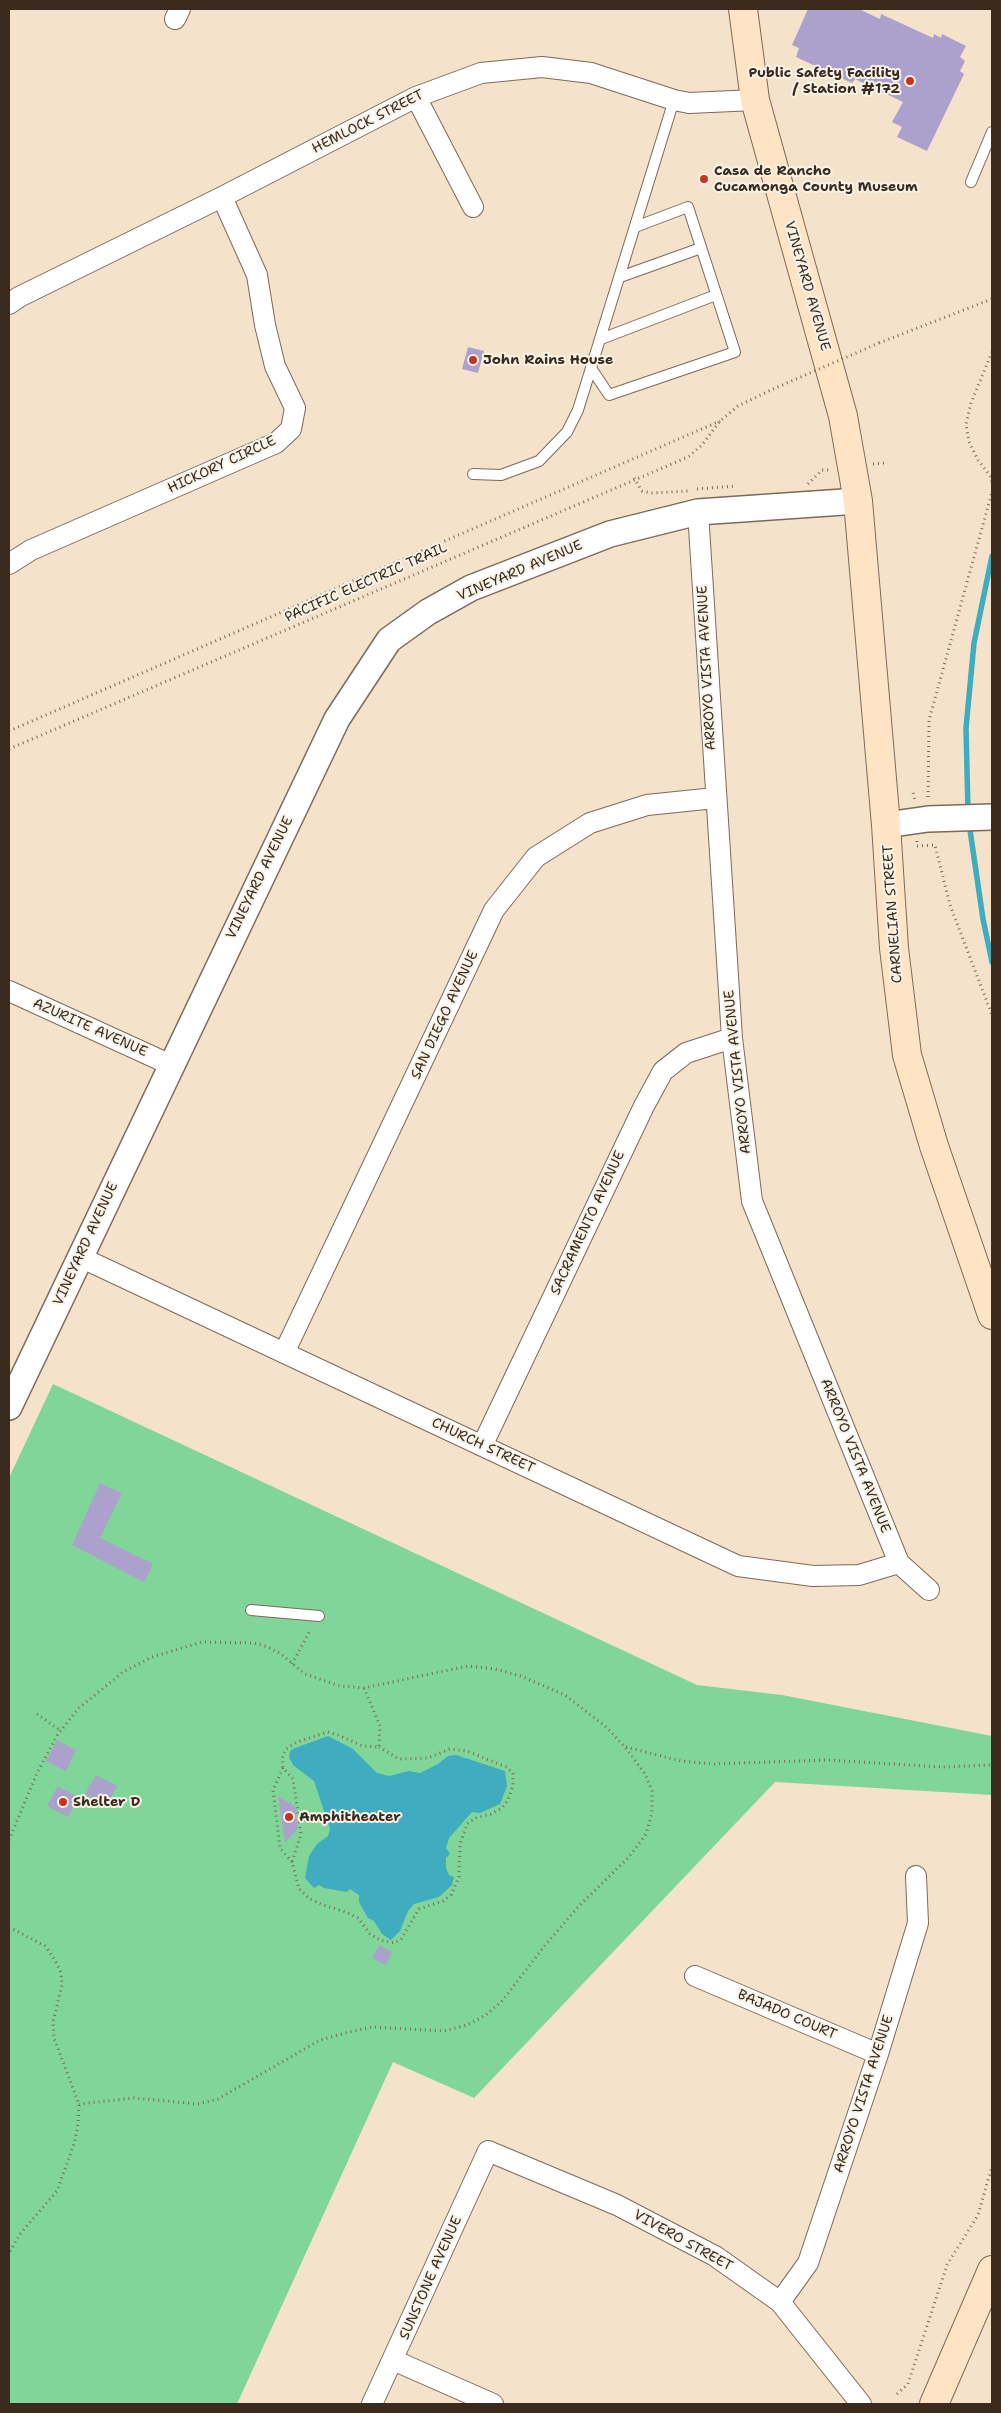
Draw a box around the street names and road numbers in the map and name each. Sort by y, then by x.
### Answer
street label: HEMLOCK STREET [309,87,427,157]
street label: VINEYARD AVENUE [780,219,834,353]
street label: HICKORY CIRCLE [165,433,279,497]
street label: VINEYARD AVENUE [455,537,585,605]
street label: PACIFIC ELECTRIC TRAIL [282,540,450,626]
street label: ARROYO VISTA AVENUE [694,585,720,751]
street label: VINEYARD AVENUE [223,814,297,942]
street label: CARNELIAN STREET [880,844,906,984]
street label: SAN DIEGO AVENUE [408,948,482,1082]
street label: ARROYO VISTA AVENUE [721,989,755,1155]
street label: AZURITE AVENUE [30,995,150,1061]
street label: SACRAMENTO AVENUE [547,1148,629,1298]
street label: VINEYARD AVENUE [50,1180,122,1308]
street label: ARROYO VISTA AVENUE [816,1376,894,1536]
street label: CHURCH STREET [429,1415,537,1477]
street label: BAJADO COURT [735,1986,839,2044]
street label: ARROYO VISTA AVENUE [830,2013,898,2175]
street label: VIVERO STREET [630,2207,736,2275]
street label: SUNSTONE AVENUE [396,2214,466,2342]

